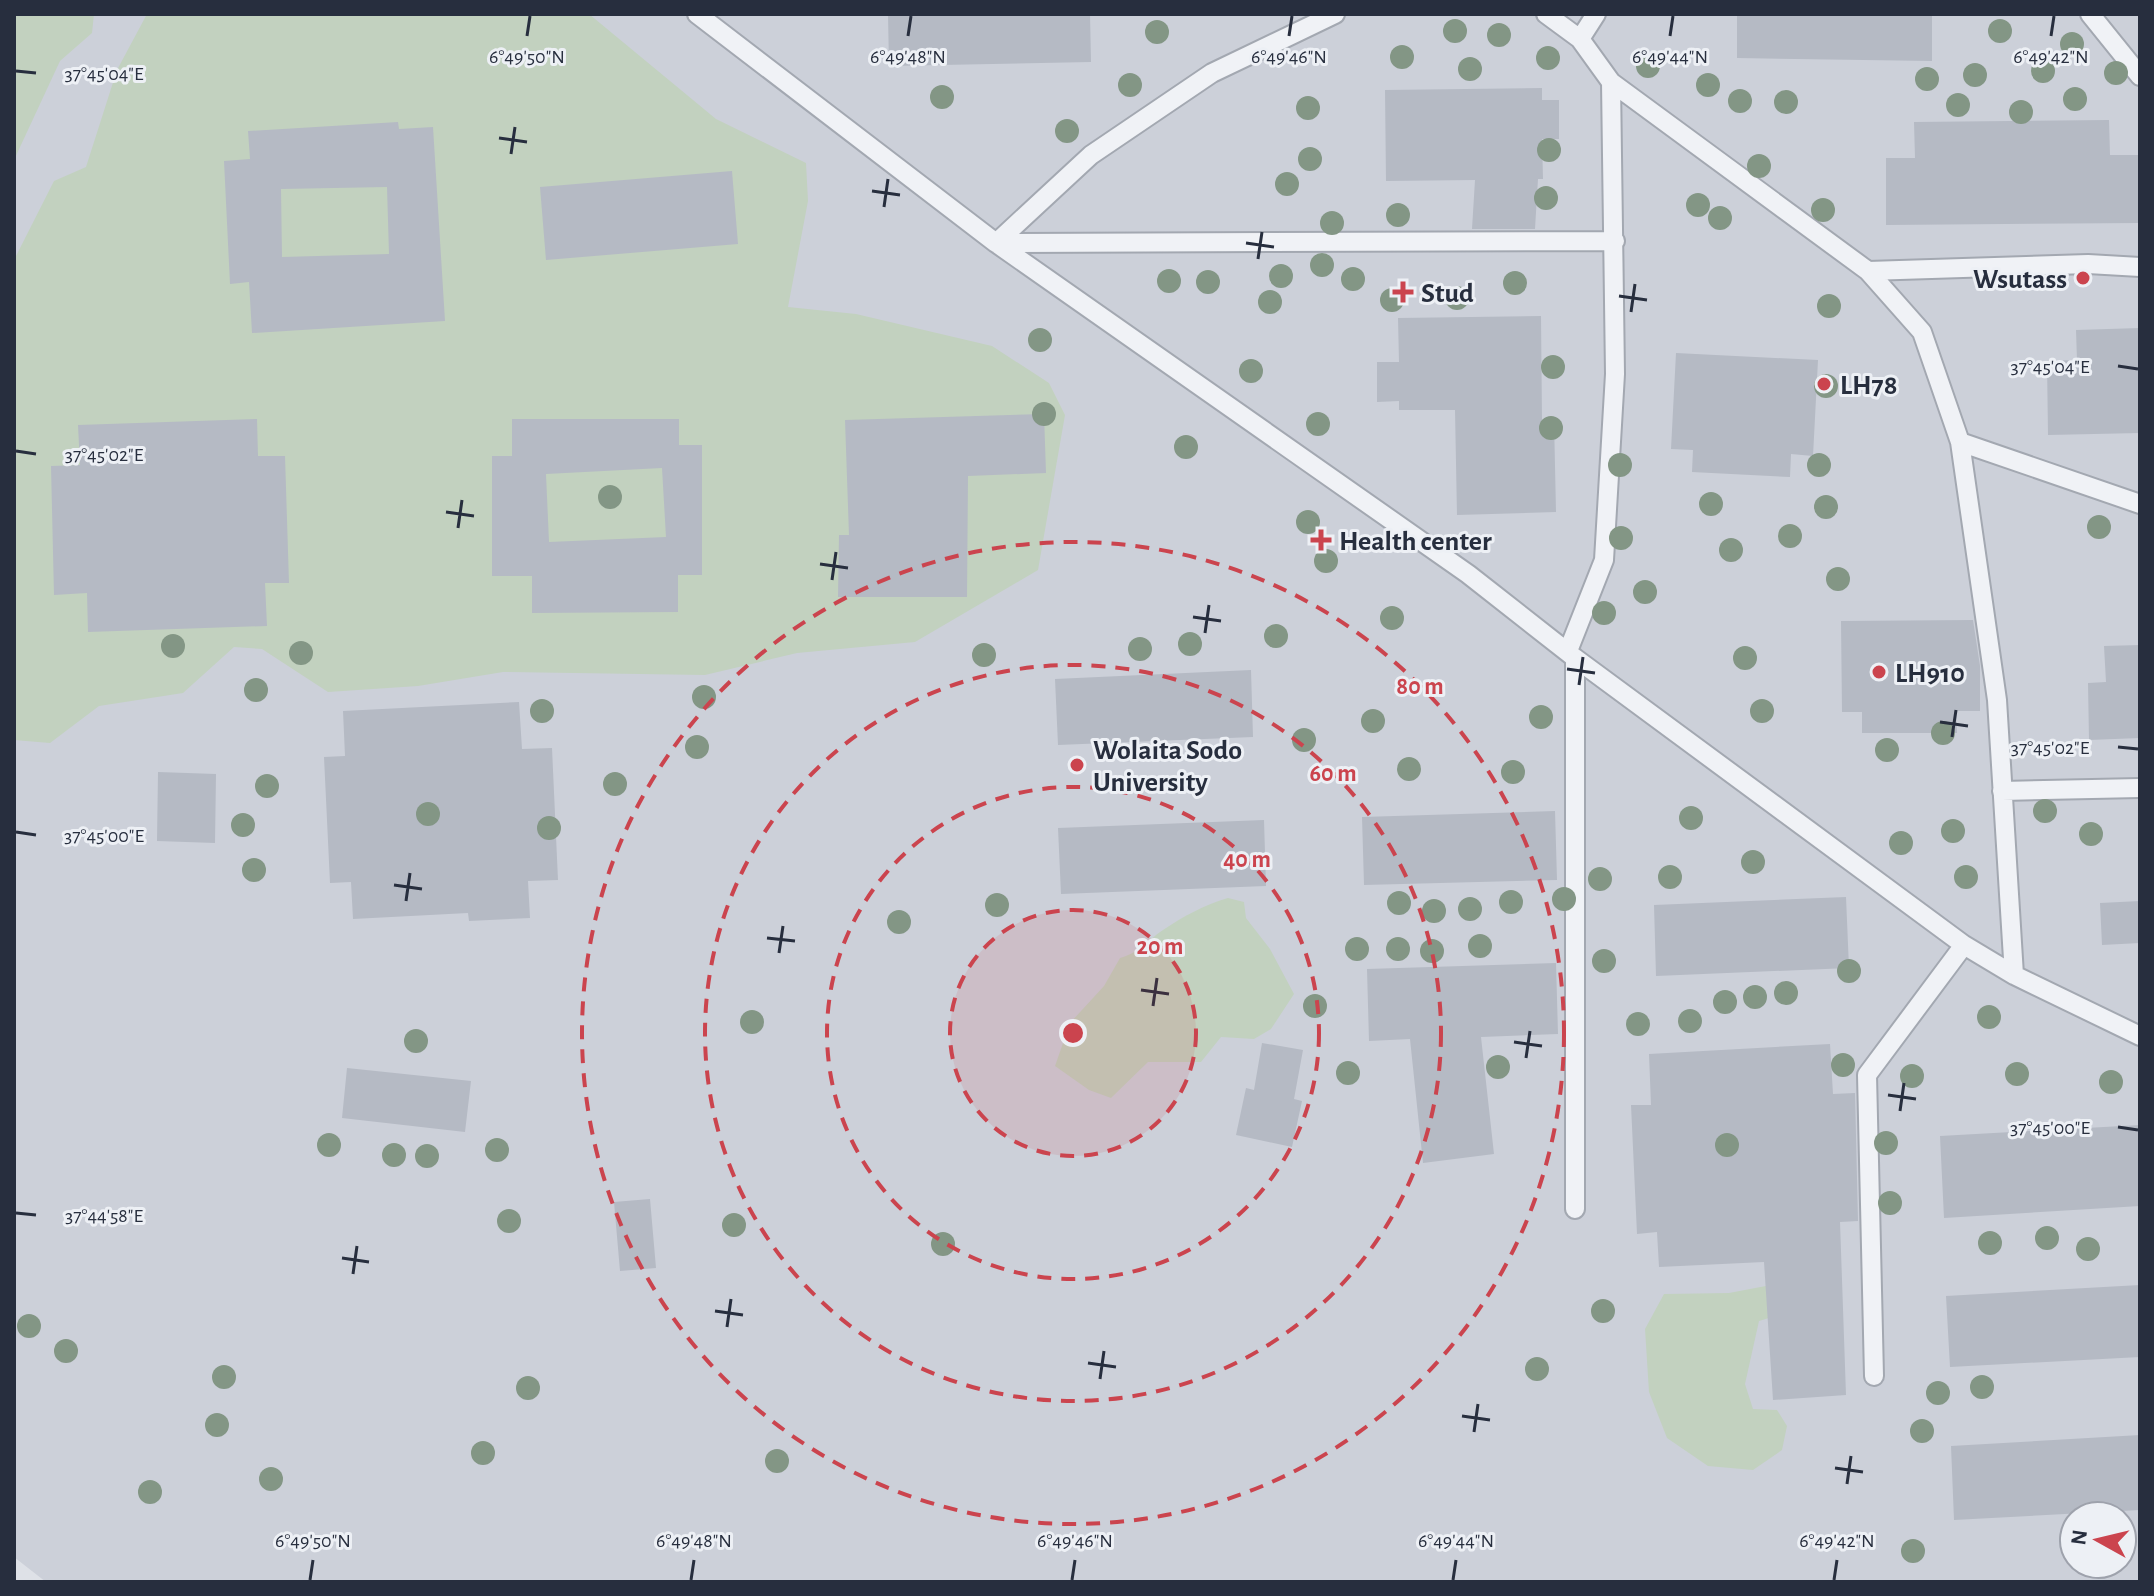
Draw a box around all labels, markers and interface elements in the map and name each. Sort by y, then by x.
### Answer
text: 6°49'50"N [489,47,565,67]
text: 6°49'48"N [870,47,946,67]
text: 6°49'46"N [1251,47,1327,67]
text: 6°49'44"N [1632,47,1708,67]
text: 6°49'42"N [2013,47,2089,67]
text: 37°45'04"E [64,64,144,84]
place label: Wsutass [1973,266,2067,294]
marker: Wsutass [2074,269,2092,287]
place label: Stud [1421,280,1474,308]
marker: Stud [1392,281,1414,303]
text: 37°45'04"E [2010,357,2090,377]
place label: LH78 [1840,372,1898,400]
marker: LH78 [1815,375,1833,393]
text: 37°45'02"E [65,445,144,465]
place label: Health center [1339,528,1492,556]
marker: Health center [1310,529,1332,551]
place label: LH910 [1895,660,1965,688]
marker: LH910 [1870,663,1888,681]
text: 80 m [1396,675,1444,699]
place label: Wolaita Sodo University [1093,737,1242,797]
text: 37°45'02"E [2011,738,2090,758]
marker: Wolaita Sodo University [1068,756,1086,774]
text: 60 m [1309,762,1357,786]
text: 37°45'00"E [64,826,144,846]
text: 40 m [1223,848,1271,872]
text: 20 m [1137,935,1183,959]
centre of rings [1059,1019,1087,1047]
text: 37°45'00"E [2010,1118,2090,1138]
text: 37°44'58"E [65,1206,143,1226]
north arrow [2058,1500,2138,1580]
text: N [2067,1528,2091,1546]
text: 6°49'50"N [275,1531,351,1551]
text: 6°49'48"N [656,1531,732,1551]
text: 6°49'46"N [1037,1531,1113,1551]
text: 6°49'44"N [1418,1531,1494,1551]
text: 6°49'42"N [1799,1531,1875,1551]

